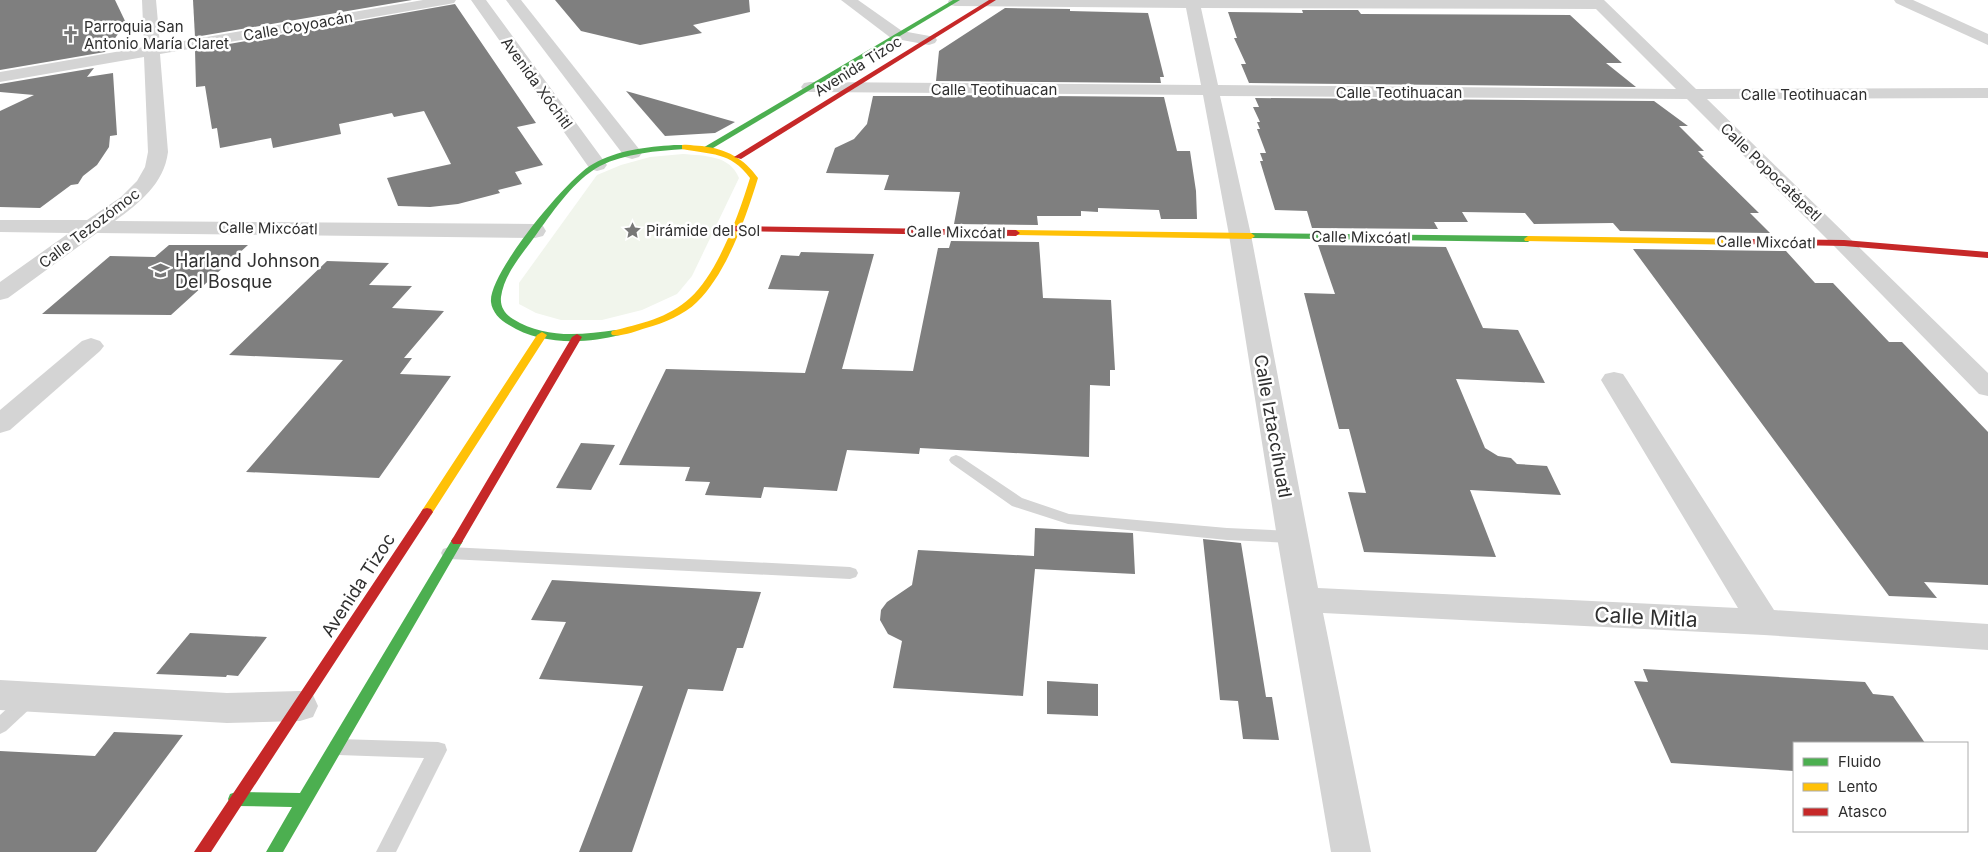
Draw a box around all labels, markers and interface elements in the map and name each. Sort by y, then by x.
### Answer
street label: Calle Coyoacán [242,7,354,45]
place label: Parroquia San Antonio María Claret [84,17,229,53]
church icon: Parroquia San Antonio María Claret [60,25,80,45]
street label: Avenida Tizoc [811,32,905,100]
street label: Avenida Xóchitl [497,33,577,133]
street label: Calle Teotihuacan [931,80,1057,99]
street label: Calle Teotihuacan [1336,83,1462,102]
street label: Calle Teotihuacan [1741,85,1867,104]
street label: Calle Popocatépetl [1716,119,1826,225]
street label: Calle Tezozómoc [35,184,143,272]
street label: Calle Mixcóatl [218,218,318,238]
place icon: Pirámide del Sol [622,220,642,240]
place label: Pirámide del Sol [646,221,760,240]
street label: Calle Mixcóatl [906,222,1006,242]
street label: Calle Mixcóatl [1311,227,1411,247]
street label: Calle Mixcóatl [1716,232,1816,252]
place label: Harland Johnson Del Bosque [175,250,320,292]
school or university icon: Harland Johnson Del Bosque [151,260,171,280]
street label: Calle Iztaccíhuatl [1250,353,1296,499]
street label: Avenida Tizoc [317,529,399,641]
street label: Calle Mitla [1594,602,1698,632]
legend [1793,742,1968,832]
text: Fluido [1838,752,1881,771]
text: Lento [1838,777,1878,796]
text: Atasco [1838,802,1887,821]

